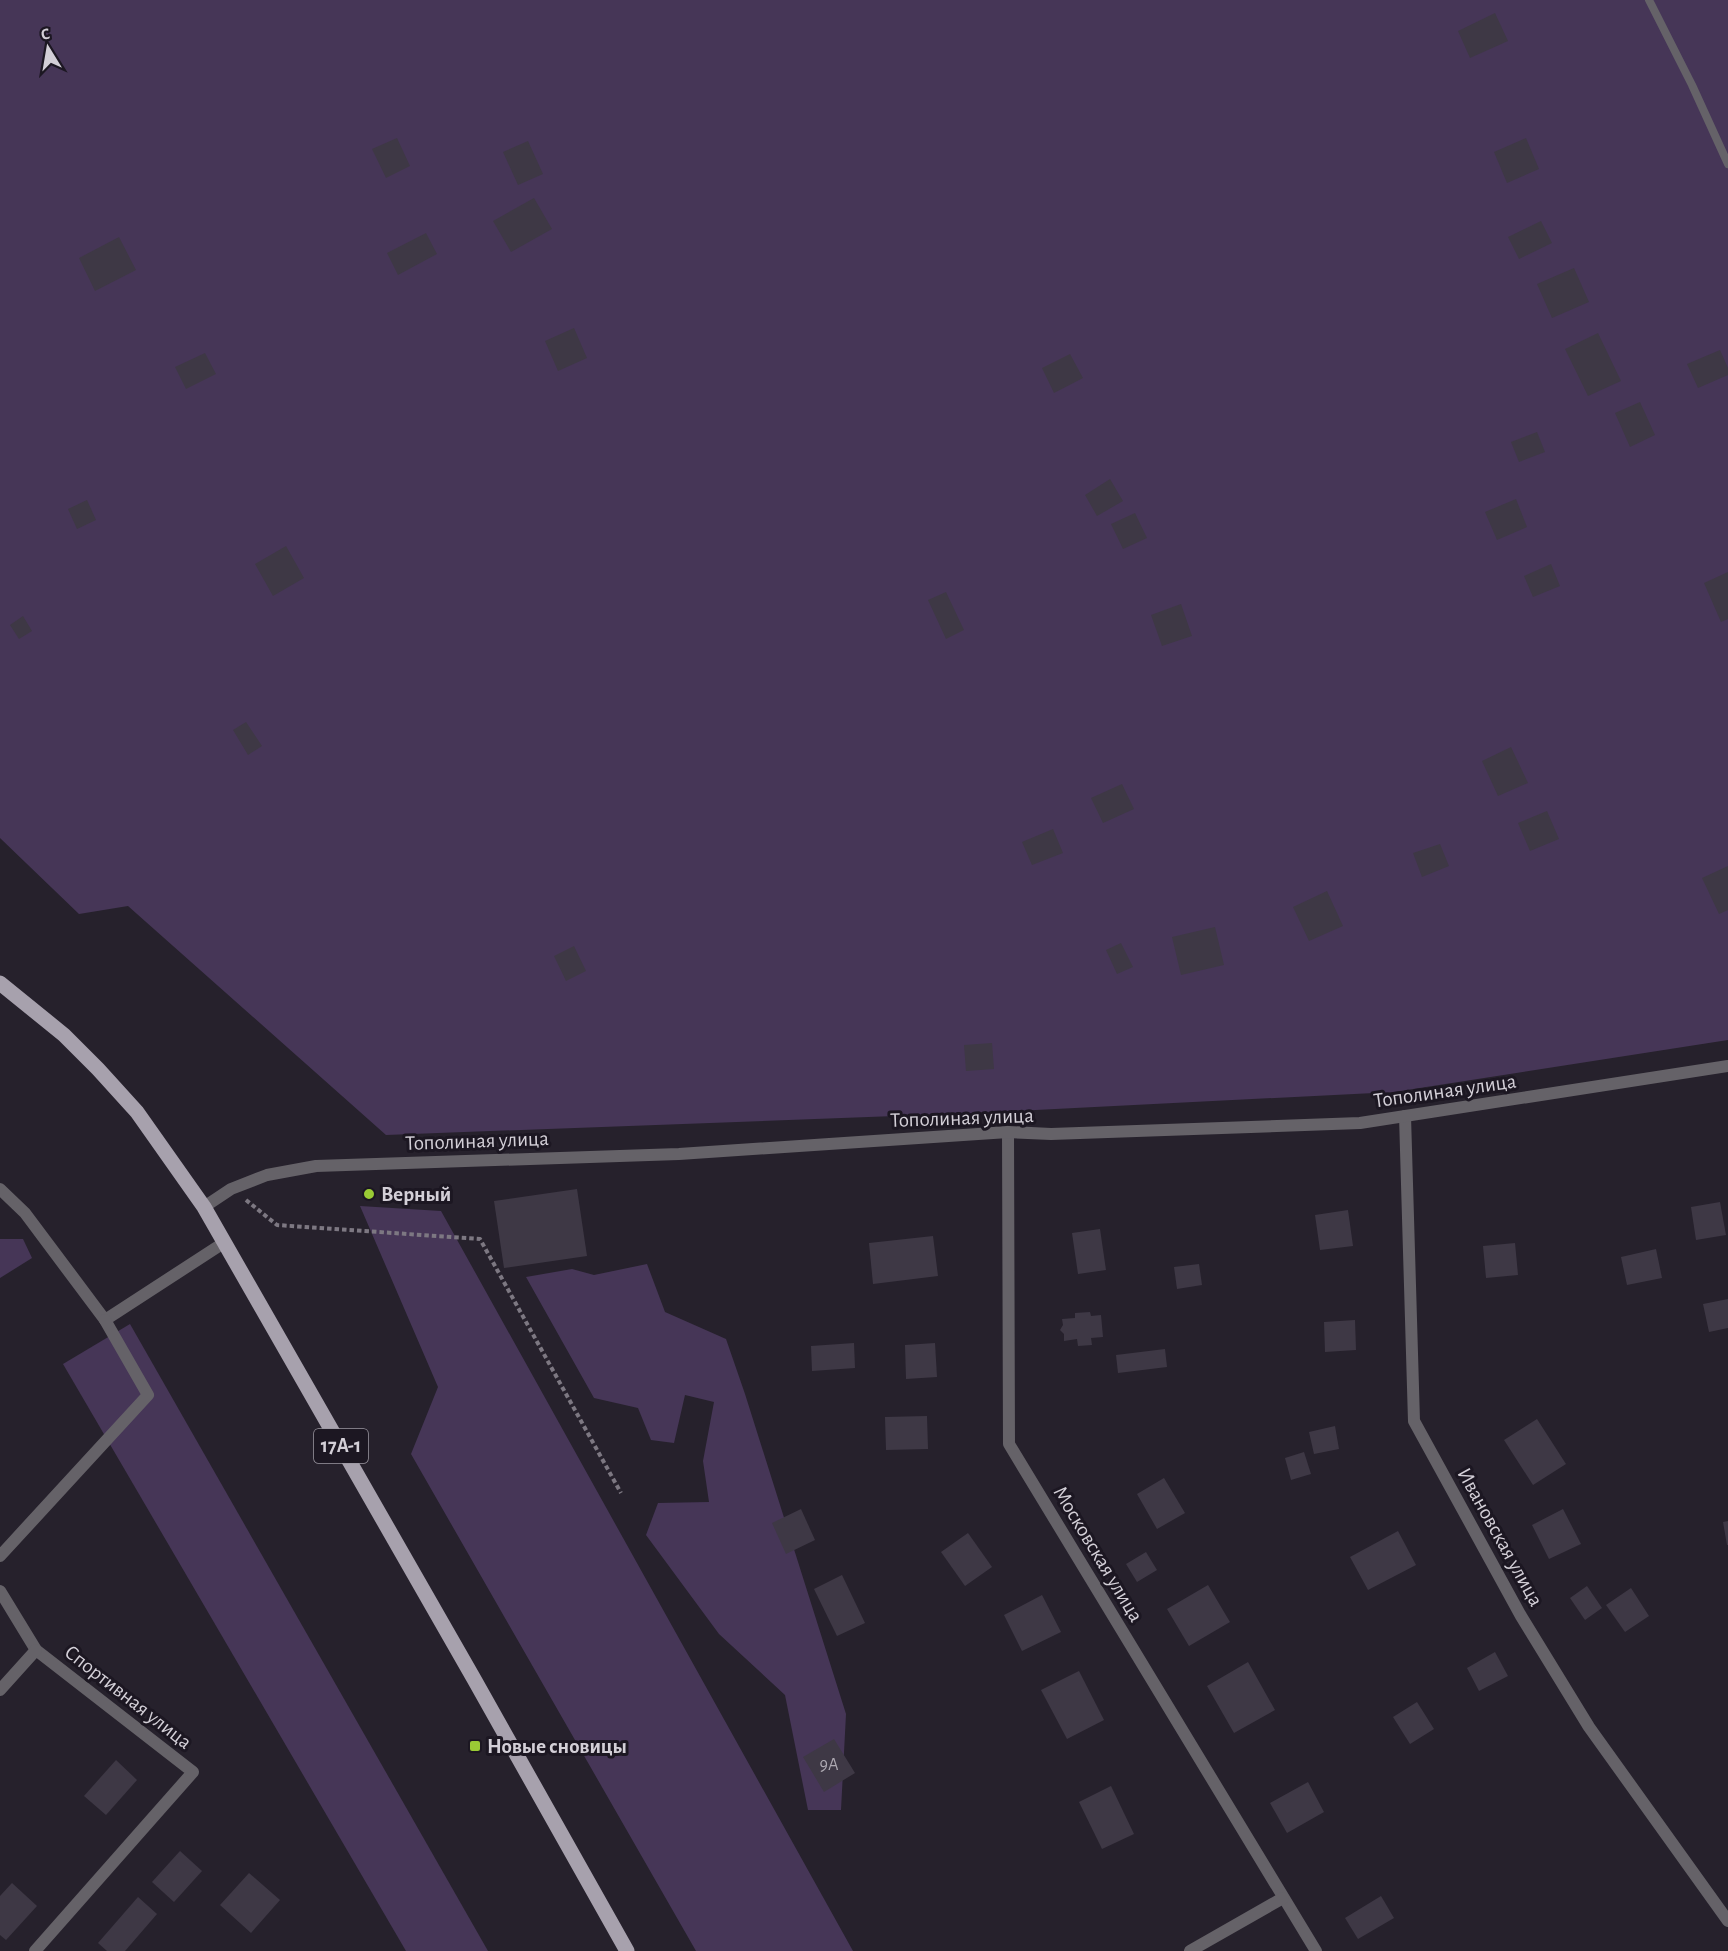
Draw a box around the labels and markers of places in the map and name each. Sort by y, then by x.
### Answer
place label: Верный [381,1184,451,1205]
marker: Верный [362,1187,376,1201]
place label: Новые сновицы [487,1736,627,1757]
marker: Новые сновицы [468,1739,482,1753]

